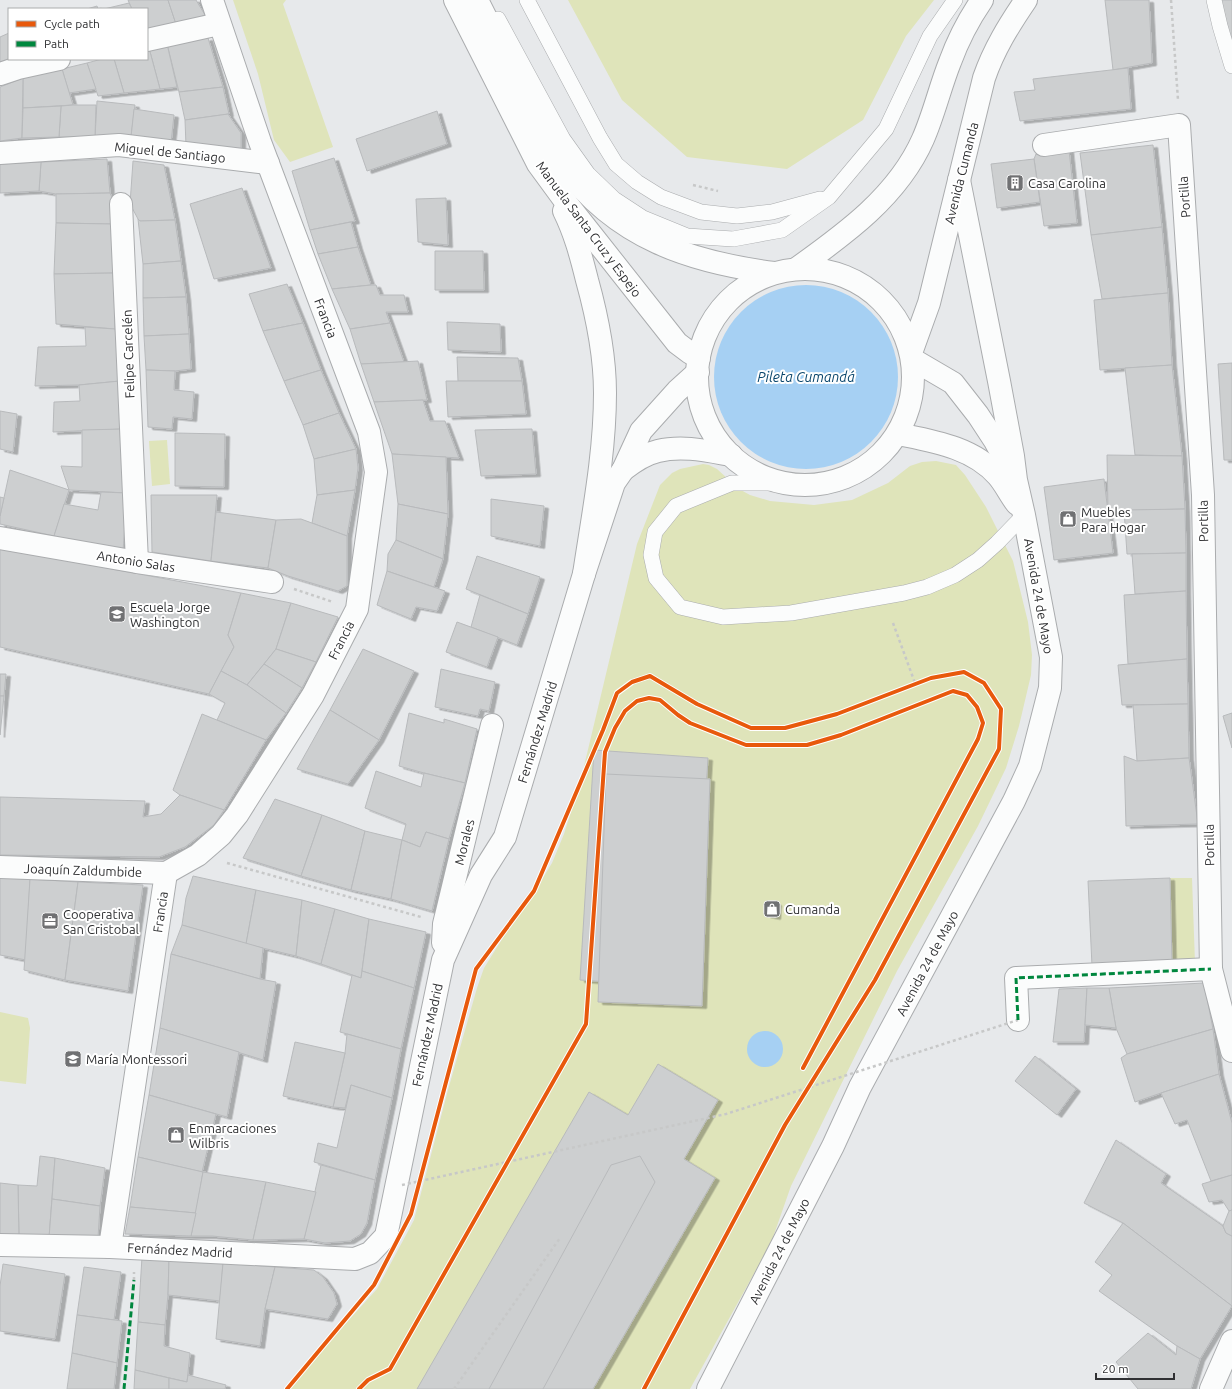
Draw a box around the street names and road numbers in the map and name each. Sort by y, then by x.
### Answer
street label: Avenida Cumanda [942,121,980,225]
street label: Miguel de Santiago [114,139,226,165]
street label: Manuela Santa Cruz y Espejo [534,159,644,299]
street label: Portilla [1176,176,1192,218]
street label: Francia [312,296,340,340]
street label: Felipe Carcelén [119,309,137,399]
street label: Portilla [1196,500,1210,542]
street label: Avenida 24 de Mayo [1022,537,1056,655]
street label: Antonio Salas [96,548,176,574]
street label: Francia [325,618,357,662]
street label: Fernández Madrid [515,680,559,784]
street label: Morales [452,817,477,866]
street label: Portilla [1202,824,1216,866]
street label: Joaquín Zaldumbide [24,861,142,879]
street label: Francia [150,890,170,934]
street label: Avenida 24 de Mayo [893,908,961,1018]
street label: Fernández Madrid [409,982,445,1088]
street label: Avenida 24 de Mayo [746,1196,812,1306]
street label: Fernández Madrid [127,1240,233,1260]

